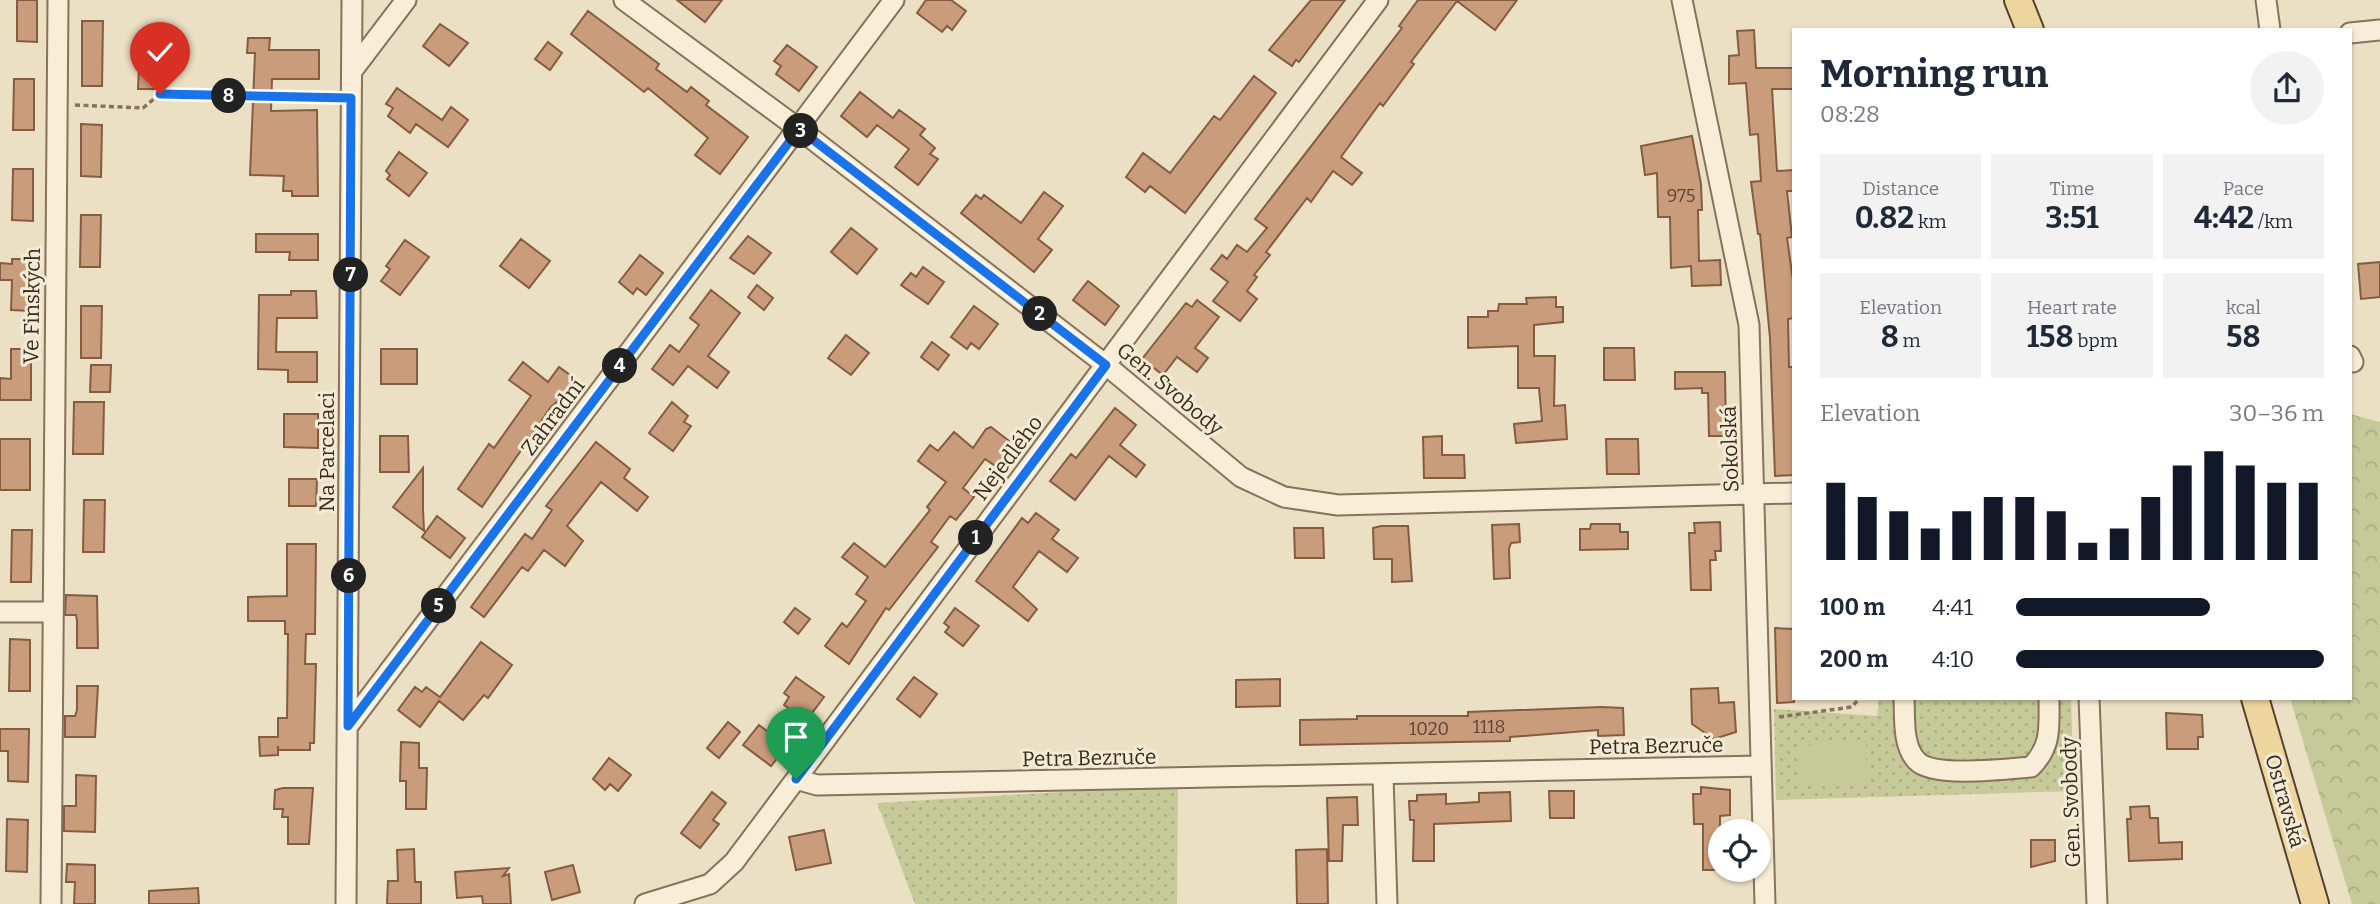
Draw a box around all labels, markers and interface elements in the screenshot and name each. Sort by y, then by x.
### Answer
pin [130,22,190,94]
icon: check [141,33,179,71]
text: Morning run [1820,51,2048,97]
button: share [2250,51,2324,125]
pin: 8 [212,78,246,114]
text: 8 [223,84,234,107]
text: 08:28 [1820,100,1880,128]
pin: 3 [784,114,818,148]
text: 3 [795,119,806,142]
text: Distance [1862,177,1939,200]
text: Time [2050,177,2094,200]
text: Pace [2223,177,2264,200]
house number: 975 [1667,185,1695,207]
text: 0.82 [1855,200,1914,236]
text: 3:51 [2045,200,2099,236]
text: 4:42 [2194,200,2254,236]
text: km [1914,210,1947,233]
text: /km [2254,210,2293,233]
street label: Ve Finských [18,248,46,364]
pin: 7 [334,258,368,292]
text: 7 [345,263,356,286]
pin: 2 [1023,296,1058,332]
text: Elevation [1859,296,1942,319]
text: Heart rate [2027,296,2117,319]
text: kcal [2226,296,2261,319]
text: 2 [1034,302,1045,325]
text: 8 [1881,319,1899,355]
text: 158 [2026,319,2074,355]
text: 58 [2226,319,2261,355]
text: m [1899,329,1921,352]
text: bpm [2074,329,2118,352]
street label: Gen. Svobody [1111,337,1229,442]
pin: 4 [602,348,638,384]
text: 4 [614,354,625,377]
street label: Zahradní [516,373,591,461]
street label: Na Parcelaci [314,392,340,512]
text: Elevation [1820,399,1920,427]
text: 30–36 m [2229,399,2324,427]
street label: Sokolská [1715,405,1745,493]
street label: Nejedlého [968,410,1048,506]
pin: 1 [958,520,993,556]
text: 1 [971,526,980,549]
pin: 6 [332,558,366,594]
text: 6 [343,564,354,587]
pin: 5 [422,588,457,624]
text: 100 m [1820,593,1885,621]
text: 4:41 [1932,593,1973,621]
text: 5 [433,594,444,617]
text: 200 m [1820,645,1888,673]
text: 4:10 [1932,645,1974,673]
pin [766,707,826,779]
house number: 1118 [1473,716,1505,738]
icon: arrive [777,718,815,756]
house number: 1020 [1409,718,1449,740]
street label: Petra Bezruče [1589,732,1723,760]
street label: Gen. Svobody [2056,735,2086,868]
street label: Petra Bezruče [1022,744,1156,772]
street label: Ostravská [2259,751,2311,851]
map controls [1708,819,1771,882]
button: locate [1708,819,1771,882]

